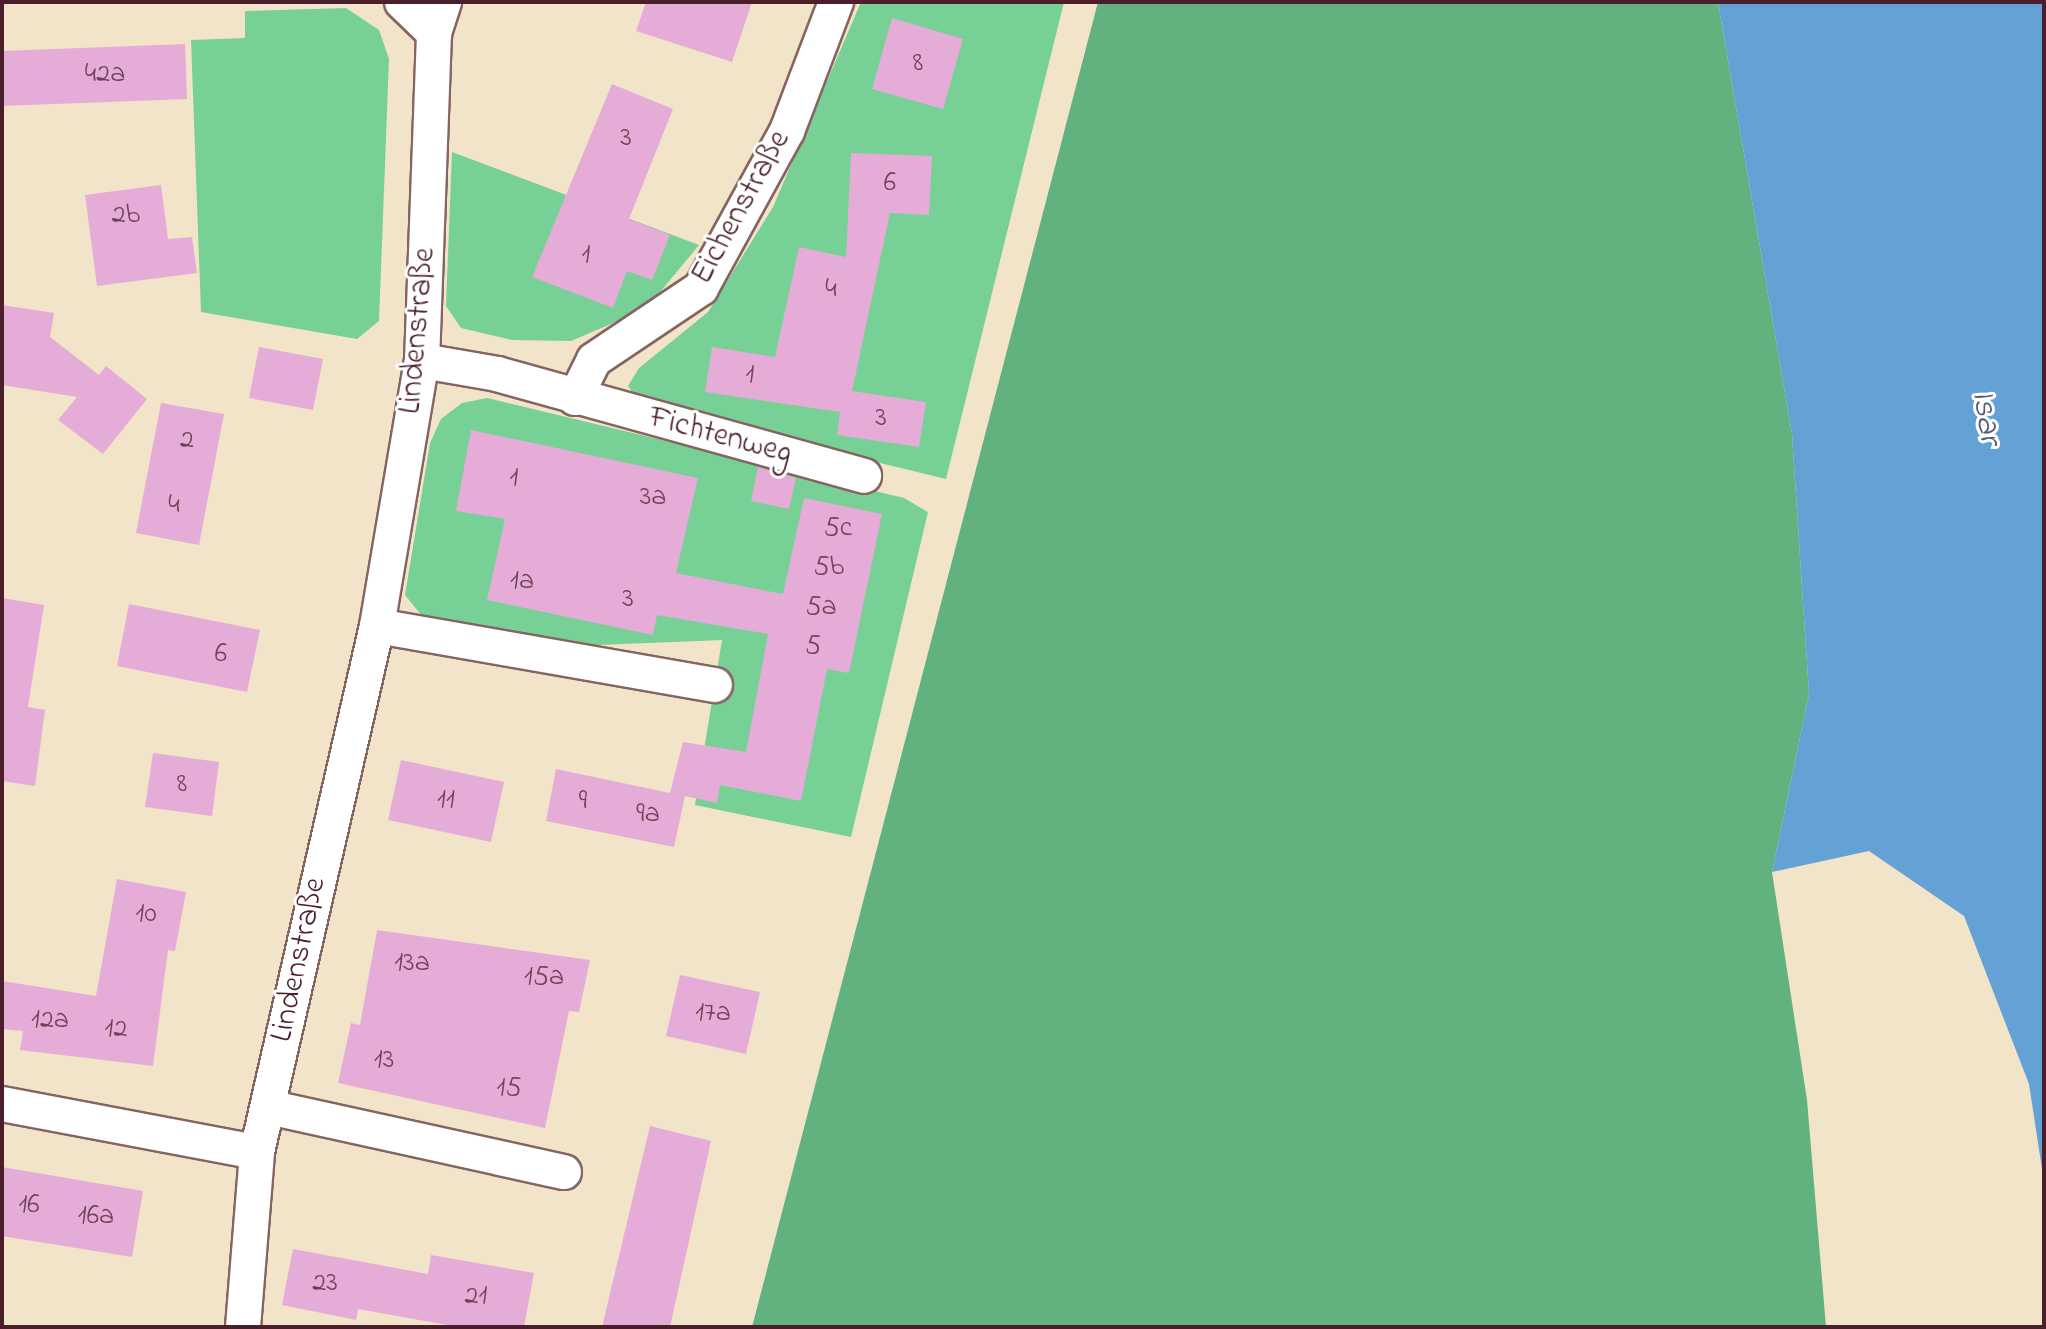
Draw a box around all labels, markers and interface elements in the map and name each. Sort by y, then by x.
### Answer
house number: 8 [913,47,923,81]
house number: 42a [85,58,125,92]
house number: 3 [620,122,632,156]
street label: Eichenstraße [684,124,800,292]
house number: 6 [884,167,896,201]
house number: 2b [112,199,140,233]
house number: 1 [582,239,590,273]
street label: Lindenstraße [393,246,445,416]
house number: 4 [825,273,837,307]
house number: 1 [746,359,754,393]
water label: Isar [1961,387,2009,447]
street label: Fichtenweg [644,399,796,475]
house number: 3 [875,402,887,436]
house number: 2 [180,424,194,458]
house number: 1 [510,462,518,496]
house number: 3a [640,481,666,515]
house number: 4 [168,489,180,523]
house number: 5c [824,512,852,546]
house number: 5b [814,551,844,585]
house number: 1a [510,565,534,599]
house number: 3 [622,583,634,617]
house number: 5a [805,591,837,625]
house number: 5 [805,630,821,664]
house number: 6 [215,638,227,672]
house number: 8 [177,768,187,802]
house number: 11 [437,784,455,818]
house number: 9 [579,785,587,819]
house number: 9a [636,798,660,832]
street label: Lindenstraße [264,874,336,1046]
house number: 10 [136,898,156,932]
house number: 13a [394,947,430,981]
house number: 15a [524,961,564,995]
house number: 17a [695,997,731,1031]
house number: 12a [31,1004,69,1038]
house number: 12 [105,1013,127,1047]
house number: 13 [374,1044,394,1078]
house number: 15 [497,1072,521,1106]
house number: 16 [18,1189,40,1223]
house number: 16a [78,1200,114,1234]
house number: 23 [312,1267,338,1301]
house number: 21 [465,1280,487,1314]

